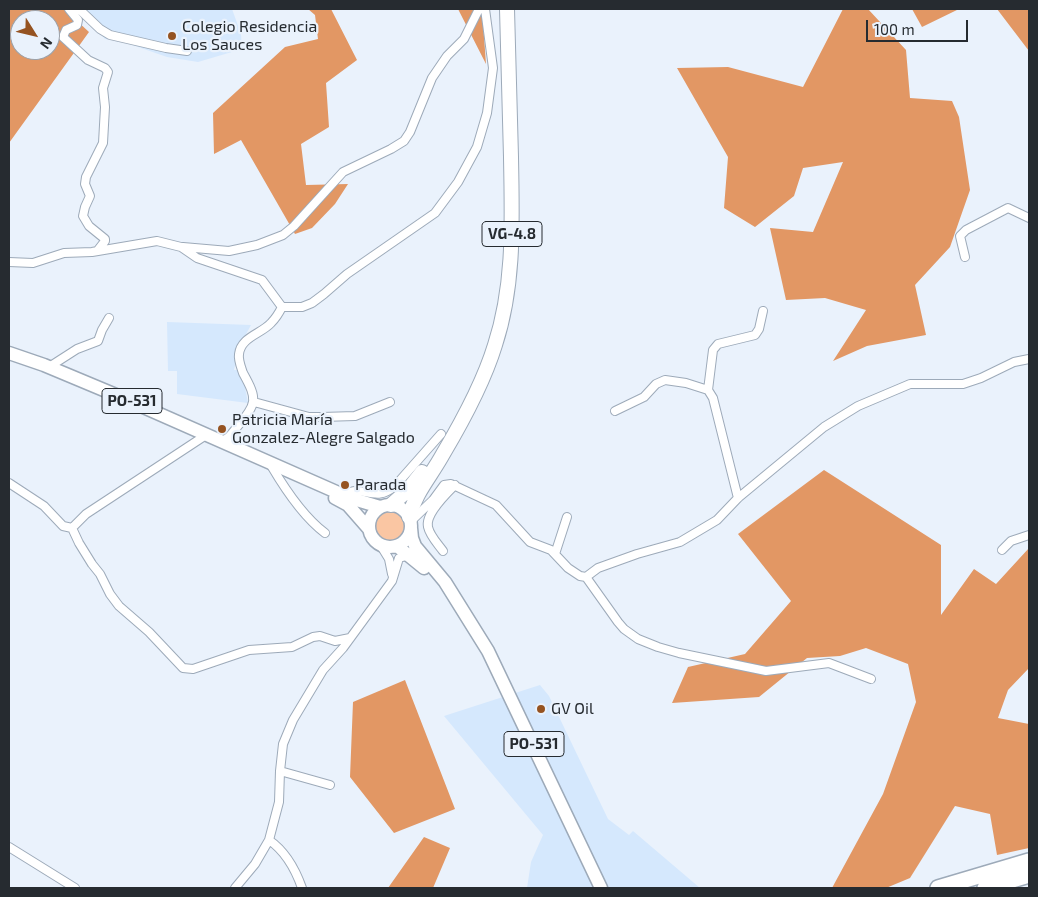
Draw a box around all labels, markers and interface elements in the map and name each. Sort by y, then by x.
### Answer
north arrow [10,10,60,60]
scale bar [868,10,970,42]
place label: Colegio Residencia Los Sauces [182,17,317,55]
text: 100 m [874,20,915,38]
marker: Colegio Residencia Los Sauces [166,30,178,42]
text: N [37,34,57,53]
road number: VG-4.8 [482,222,542,246]
road number: PO-531 [102,388,162,414]
place label: Patricia María Gonzalez-Alegre Salgado [232,410,415,448]
marker: Patricia María Gonzalez-Alegre Salgado [216,423,228,435]
place label: Parada [355,475,406,495]
marker: Parada [339,479,351,491]
place label: GV Oil [551,699,594,719]
marker: GV Oil [535,703,547,715]
road number: PO-531 [504,732,564,756]

